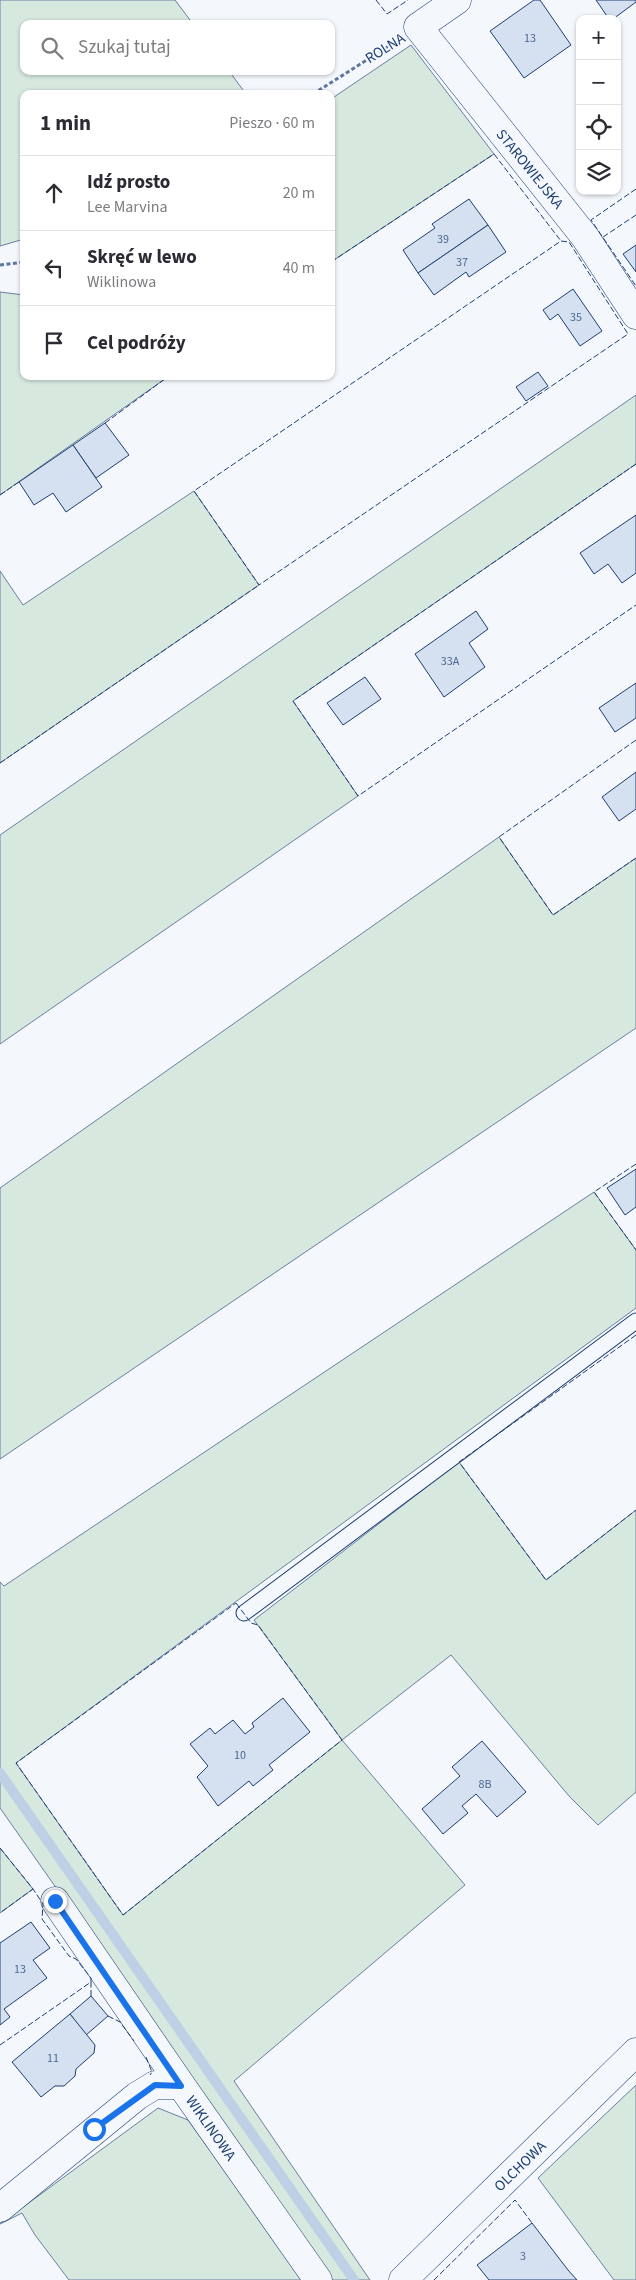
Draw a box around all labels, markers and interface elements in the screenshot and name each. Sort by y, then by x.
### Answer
map controls [576,15,621,195]
button: + [576,15,621,60]
search box [20,20,335,75]
street label: ROLNA [361,28,410,69]
house number: 13 [524,30,536,47]
icon: search [38,34,66,62]
text: Szukaj tutaj [78,34,171,61]
button: − [576,60,621,105]
button: locate [576,105,621,150]
text: 1 min [40,108,91,138]
text: Pieszo · 60 m [229,112,315,134]
street label: STAROWIEJSKA [491,125,569,214]
button: layers [576,150,621,195]
text: Idź prosto [87,169,170,196]
icon: ahead [40,179,68,207]
text: 20 m [283,182,315,204]
text: Lee Marvina [87,196,168,218]
house number: 39 [437,231,449,248]
text: Skręć w lewo [87,244,197,271]
icon: left [40,254,68,282]
house number: 37 [456,254,468,271]
text: 40 m [283,257,315,279]
text: Wiklinowa [87,271,156,293]
house number: 35 [570,309,582,326]
icon: arrive [40,329,68,357]
text: Cel podróży [87,330,186,357]
house number: 33A [441,653,460,670]
house number: 10 [234,1747,246,1764]
house number: 8B [478,1776,492,1793]
route end [44,1890,67,1913]
house number: 13 [14,1961,26,1978]
house number: 11 [47,2050,59,2067]
street label: WIKLINOWA [180,2091,241,2166]
route start [83,2118,106,2141]
street label: OLCHOWA [490,2136,552,2196]
house number: 3 [520,2248,526,2265]

